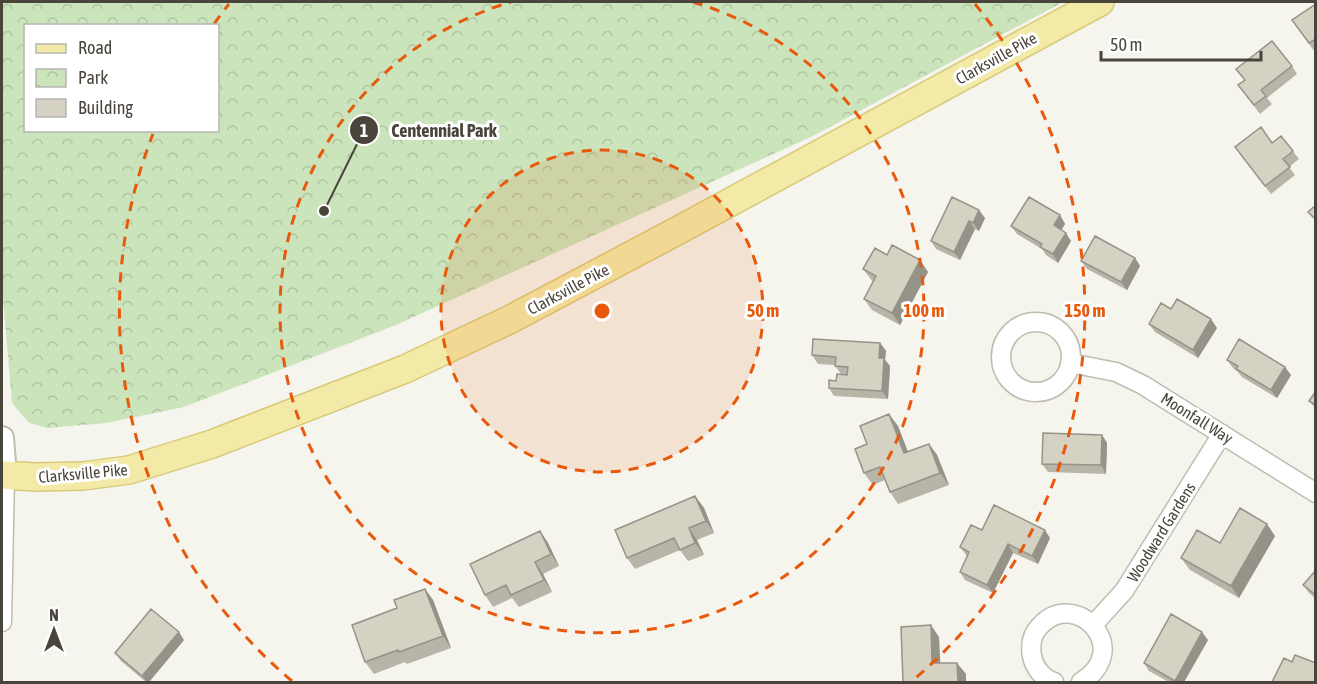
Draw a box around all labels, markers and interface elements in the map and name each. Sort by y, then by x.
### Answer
legend [24,24,219,132]
scale bar [1101,24,1262,62]
street label: Clarksville Pike [952,28,1040,88]
text: 50 m [1110,34,1142,55]
text: Road [78,37,112,58]
text: Park [78,67,108,88]
text: Building [78,97,133,118]
callout: Centennial Park [349,112,509,148]
text: 1 [360,120,368,141]
text: Centennial Park [391,120,498,141]
street label: Clarksville Pike [524,260,612,318]
text: 50 m [747,300,779,321]
text: 100 m [904,300,944,321]
text: 150 m [1065,300,1105,321]
centre of rings [592,301,612,321]
street label: Moonfall Way [1157,389,1237,448]
street label: Clarksville Pike [38,460,128,486]
street label: Woodward Gardens [1123,479,1199,585]
north arrow [24,600,84,660]
text: N [49,606,59,624]

